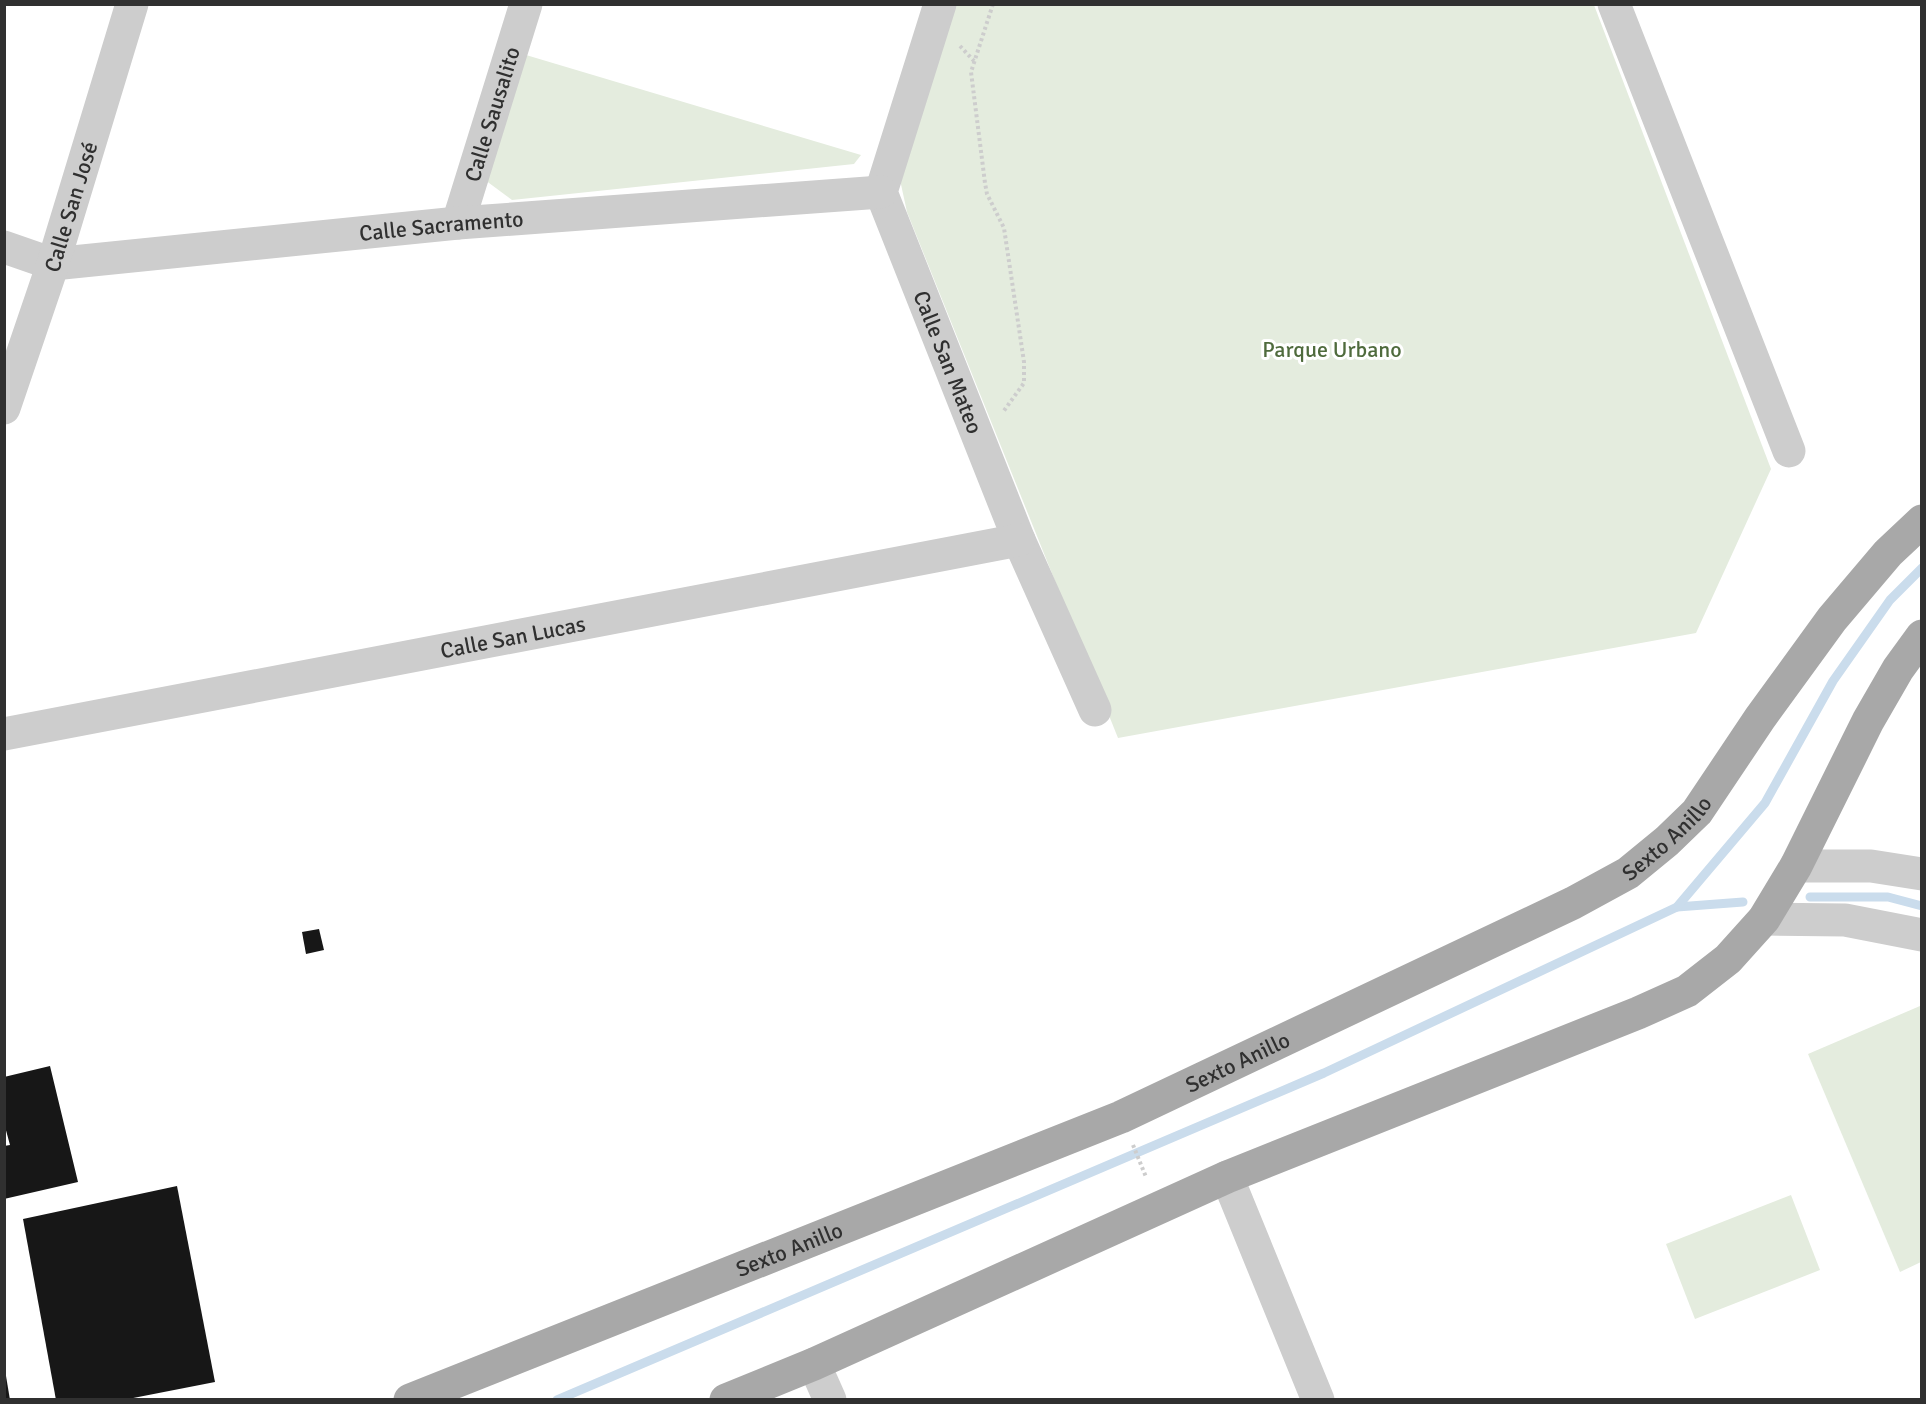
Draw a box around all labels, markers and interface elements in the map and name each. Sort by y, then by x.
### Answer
street label: Calle Sausalito [459,43,526,185]
street label: Calle San José [38,138,103,276]
street label: Calle Sacramento [358,205,524,247]
street label: Calle San Mateo [907,287,988,438]
park label: Parque Urbano [1262,336,1402,363]
street label: Calle San Lucas [438,610,588,664]
street label: Sexto Anillo [1616,791,1718,887]
street label: Sexto Anillo [1181,1026,1294,1099]
street label: Sexto Anillo [732,1216,847,1283]

